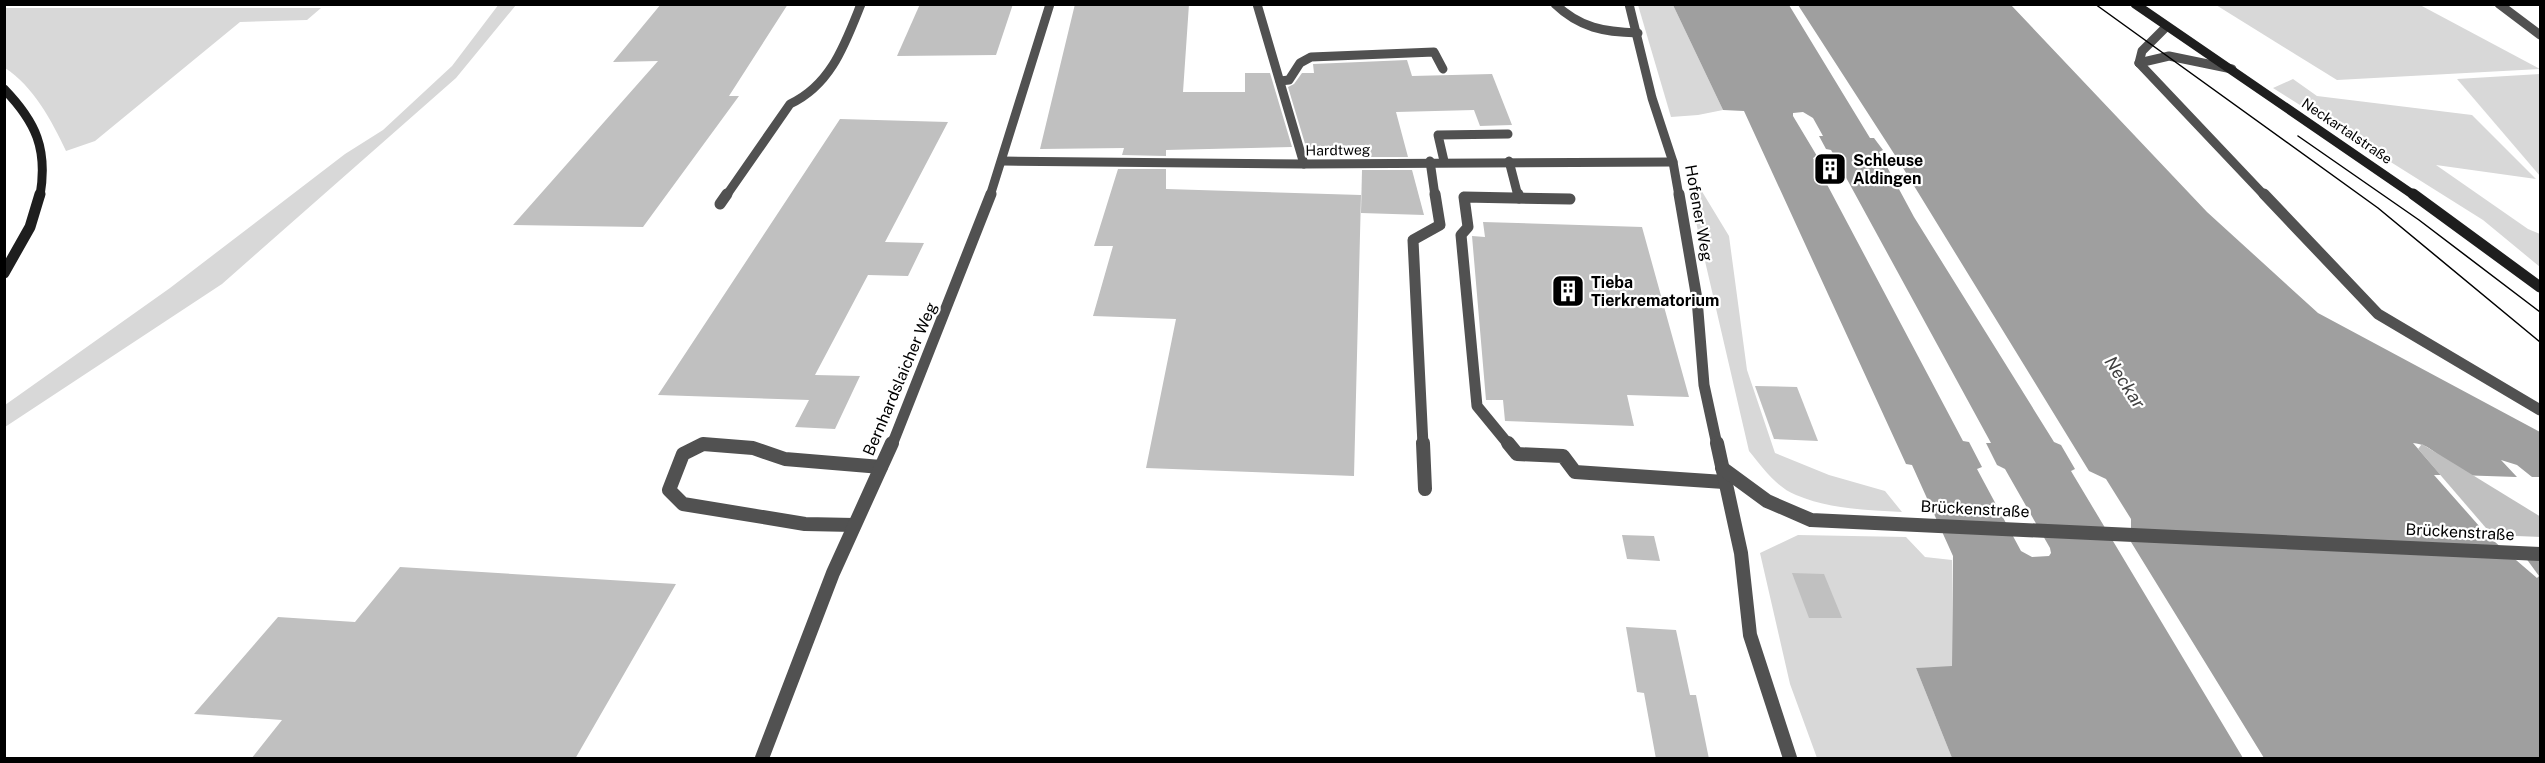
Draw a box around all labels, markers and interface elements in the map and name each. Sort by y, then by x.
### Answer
street label: Neckartalstraße [2299,95,2395,167]
street label: Hardtweg [1305,141,1371,159]
building icon: Schleuse Aldingen [1812,151,1848,187]
place label: Schleuse Aldingen [1853,151,1923,188]
street label: Hofener Weg [1681,163,1717,263]
building icon: Tieba Tierkrematorium [1550,273,1586,309]
place label: Tieba Tierkrematorium [1591,273,1719,310]
street label: Bernhardslaicher Weg [859,299,941,459]
water label: Neckar [2100,352,2150,412]
street label: Brückenstraße [1920,497,2030,521]
street label: Brückenstraße [2405,520,2515,544]

